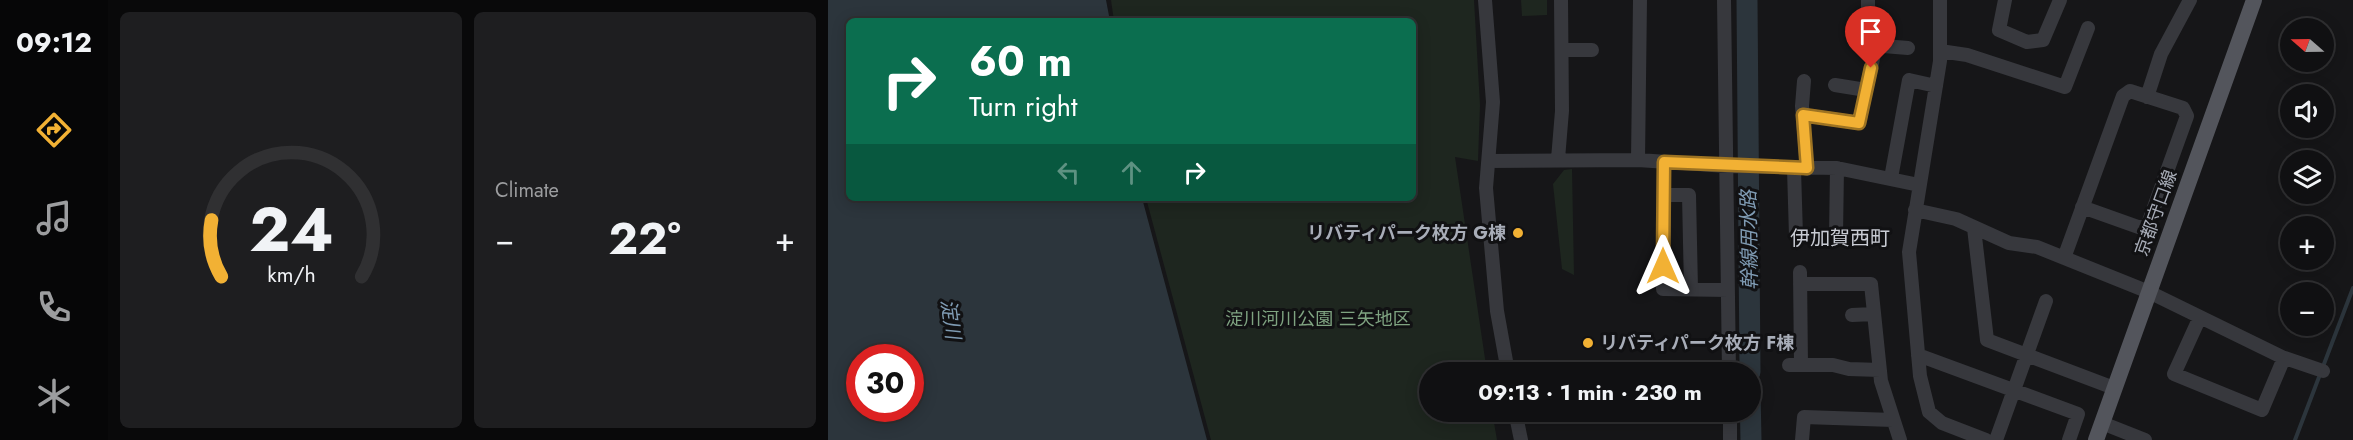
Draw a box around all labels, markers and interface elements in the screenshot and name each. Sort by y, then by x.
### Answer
pin [1845,6,1896,68]
icon: arrive [1854,15,1887,48]
north arrow [2280,18,2334,72]
map controls [2280,18,2334,336]
text: 09:12 [16,23,92,62]
text: 60 m [969,31,1072,92]
icon: right [870,42,948,120]
button: sound [2280,84,2334,138]
text: Turn right [969,87,1077,126]
icon: directions [33,109,75,151]
button: layers [2280,150,2334,204]
icon: left [1052,156,1085,189]
icon: ahead [1115,156,1148,189]
icon: right [1178,156,1211,189]
street label: 京都守口線 [2128,166,2184,260]
text: Climate [495,176,559,205]
text: 24 [249,184,333,274]
water label: 幹線用水路 [1734,188,1765,290]
icon: music [33,197,75,239]
text: 22° [608,206,681,271]
text: − [495,216,514,263]
text: + [775,216,795,263]
button: + [2280,216,2334,270]
place label: リバティパーク枚方 G棟 [1307,220,1506,246]
district label: 伊加賀西町 [1790,224,1890,253]
marker: リバティパーク枚方 G棟 [1511,226,1525,240]
position arrow [1631,234,1695,298]
text: km/h [267,259,315,290]
button: − [2280,282,2334,336]
icon: phone [33,286,75,328]
water label: 淀川 [933,297,968,343]
park label: 淀川河川公園 三矢地区 [1225,306,1411,332]
place label: リバティパーク枚方 F棟 [1600,330,1794,356]
marker: リバティパーク枚方 F棟 [1581,336,1595,350]
speed limit sign: 30 [846,344,924,422]
icon: climate [33,375,75,417]
text: 09:13 · 1 min · 230 m [1478,376,1702,408]

